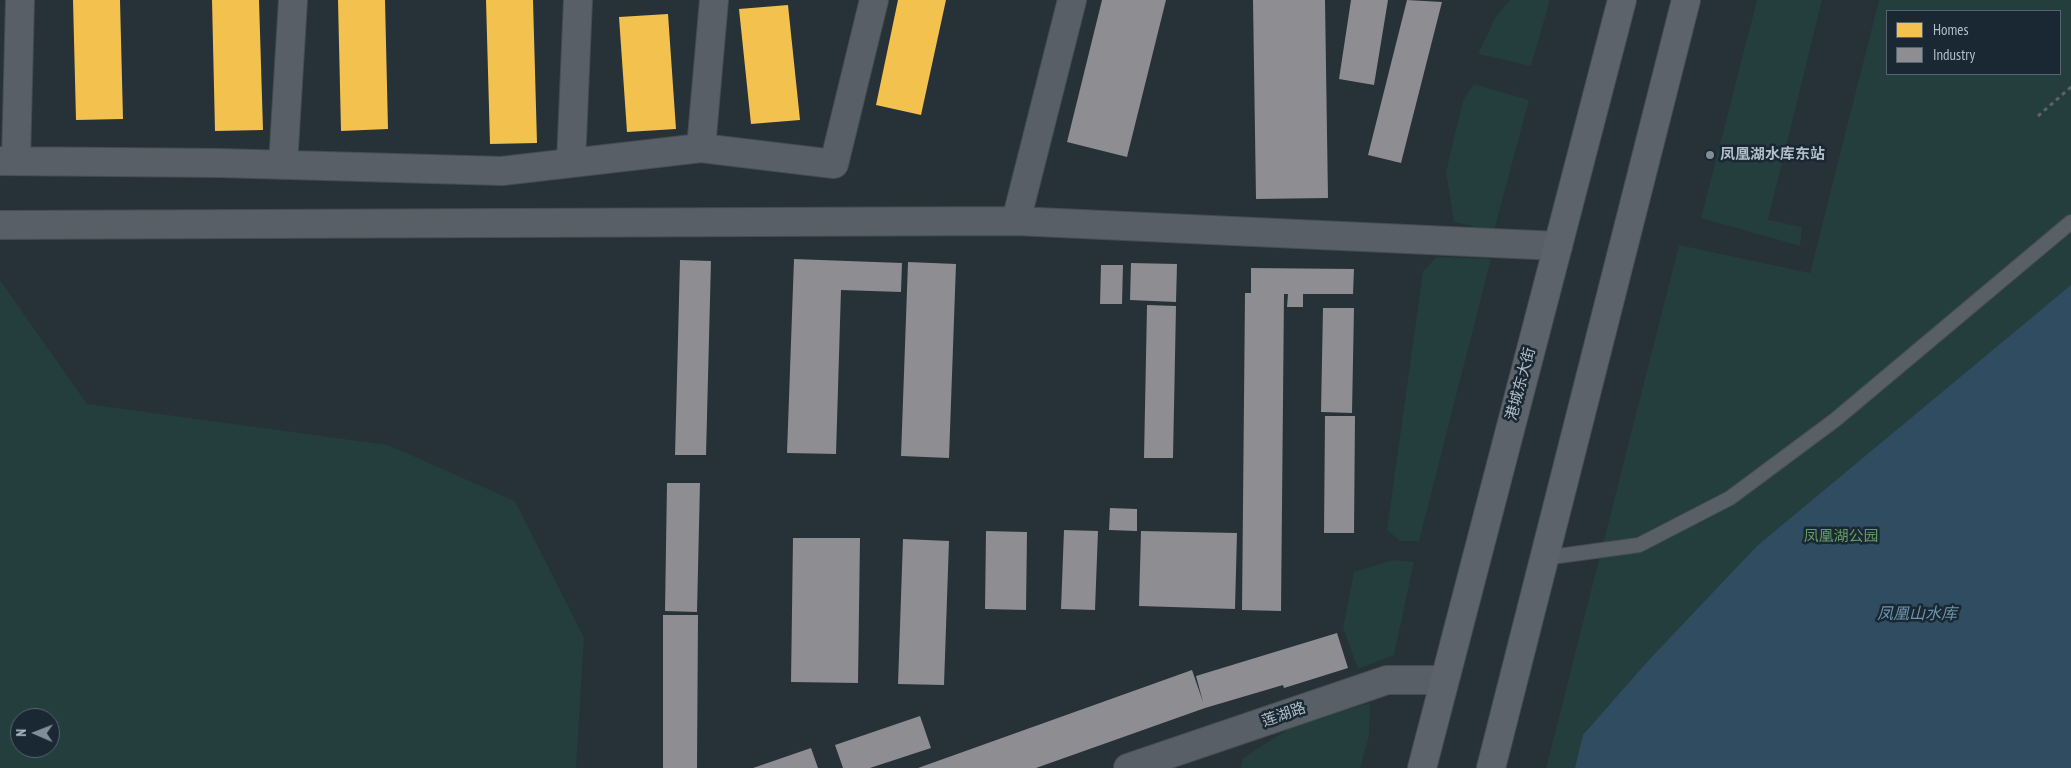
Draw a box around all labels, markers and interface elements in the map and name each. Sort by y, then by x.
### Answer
legend [1886,10,2061,75]
text: Homes [1933,20,1969,39]
text: Industry [1933,45,1975,64]
place label: 凤凰湖水库东站 [1720,146,1825,164]
marker: 凤凰湖水库东站 [1704,149,1716,161]
street label: 港城东大街 [1503,345,1539,423]
park label: 凤凰湖公园 [1804,528,1878,546]
water label: 凤凰山水库 [1877,604,1957,624]
street label: 莲湖路 [1260,699,1308,731]
north arrow [10,708,60,758]
text: N [12,729,30,737]

